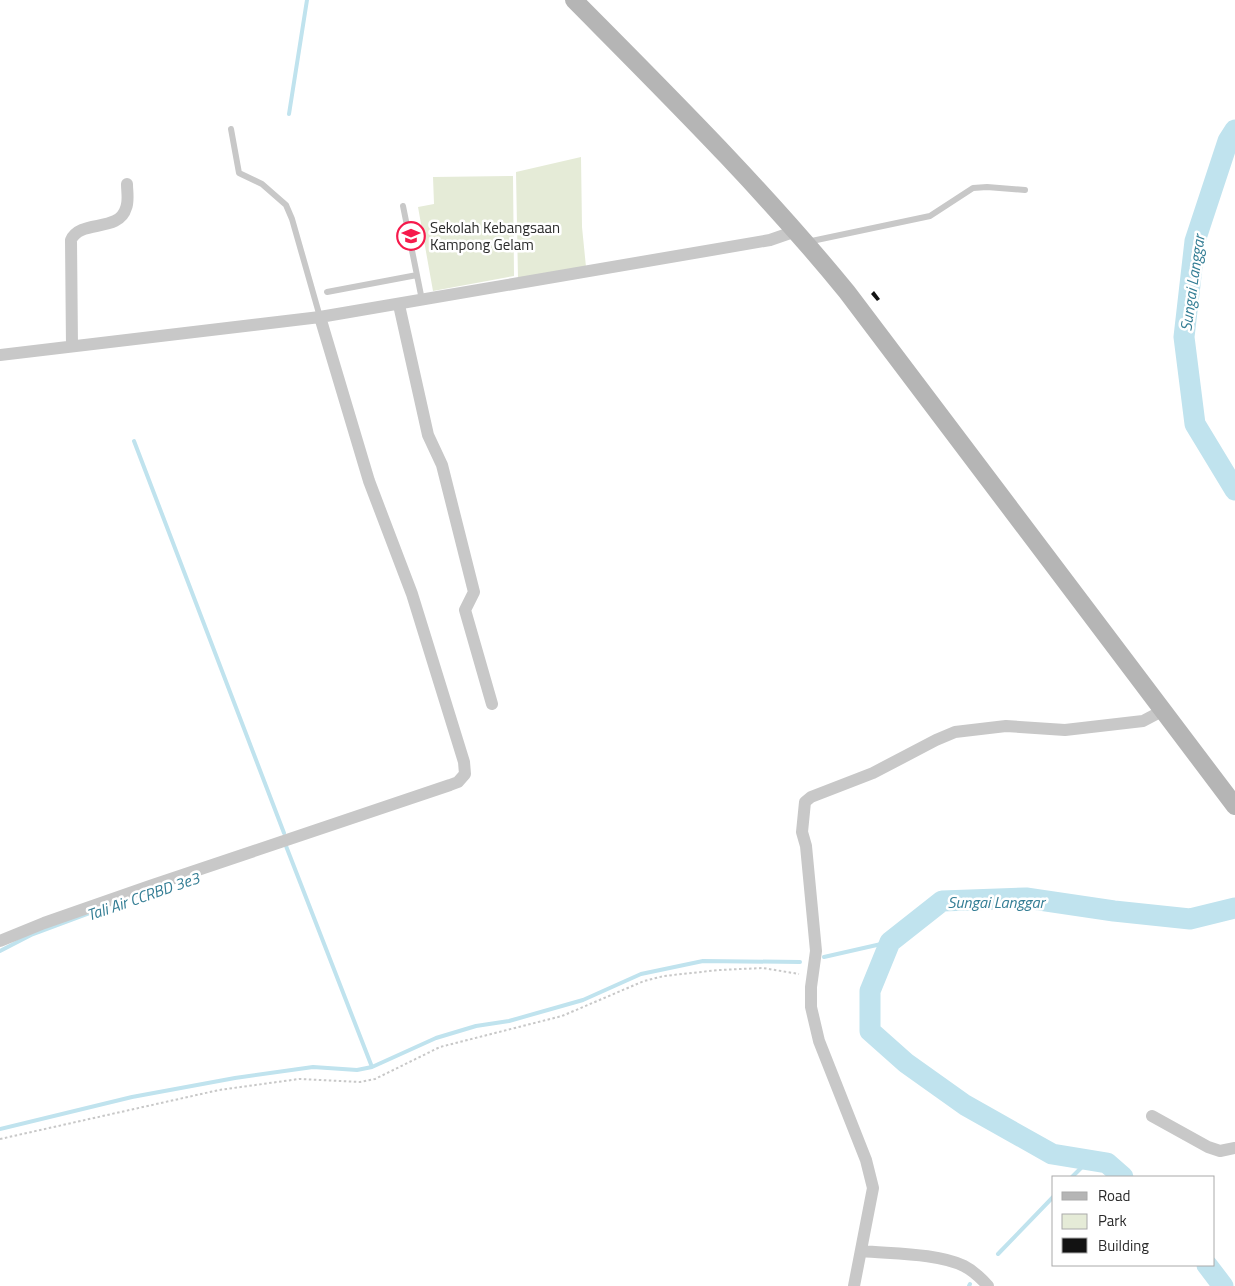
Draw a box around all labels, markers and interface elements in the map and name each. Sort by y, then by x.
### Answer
place label: Sekolah Kebangsaan Kampong Gelam [430,216,560,256]
school or university icon: Sekolah Kebangsaan Kampong Gelam [396,221,426,251]
water label: Sungai Langgar [1173,231,1211,333]
water label: Tali Air CCRBD 3e3 [83,865,204,927]
water label: Sungai Langgar [947,890,1046,914]
legend [1052,1176,1215,1266]
text: Road [1098,1184,1130,1207]
text: Park [1098,1209,1127,1232]
text: Building [1098,1234,1149,1257]

